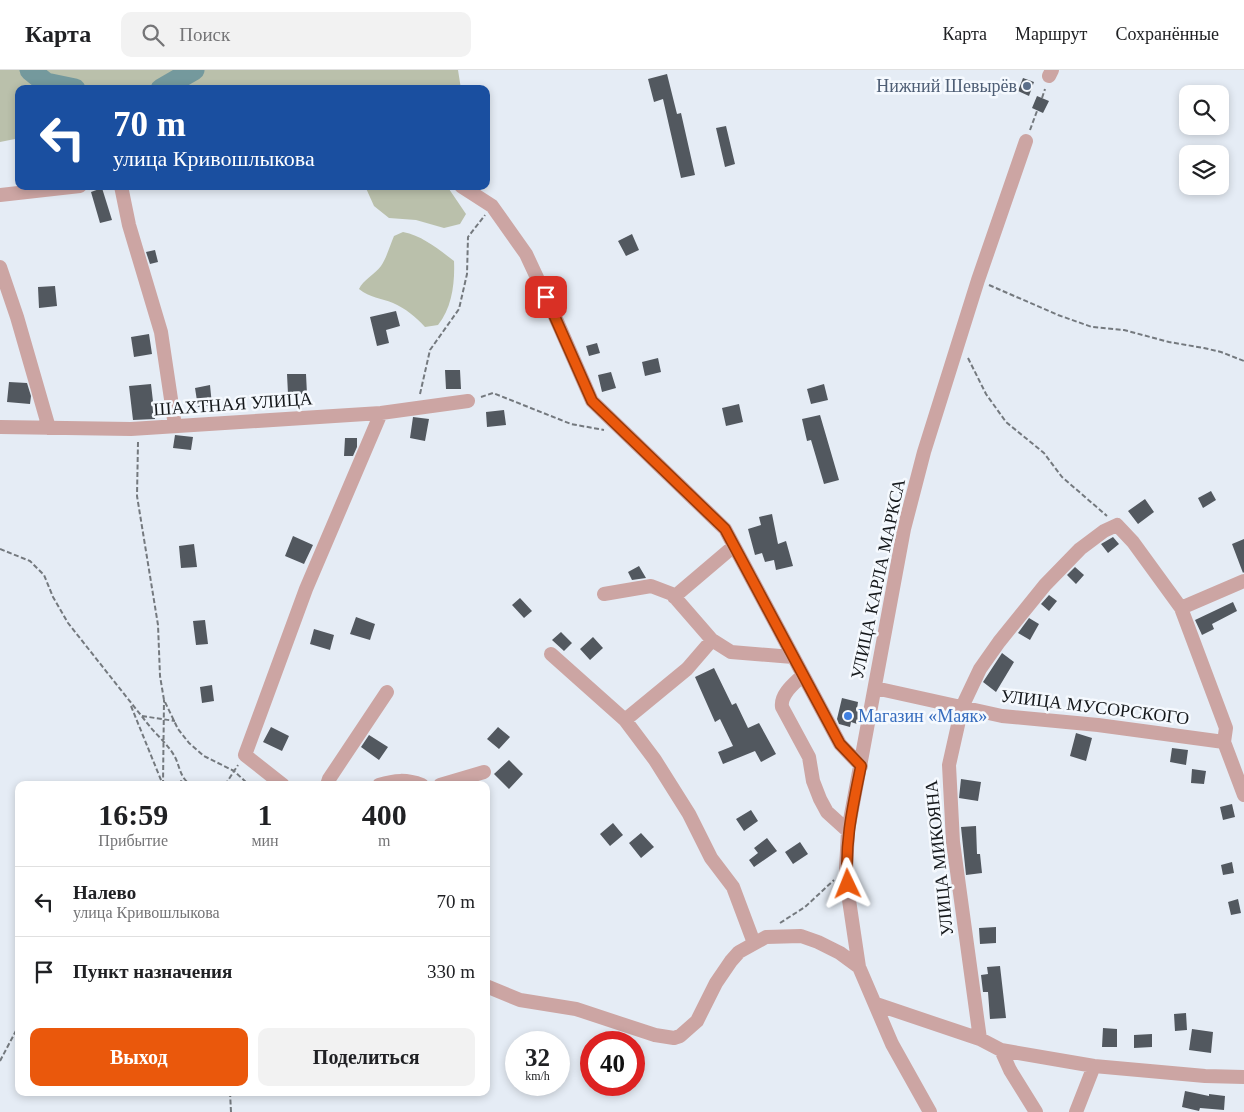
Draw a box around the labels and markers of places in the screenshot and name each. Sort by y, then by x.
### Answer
place label: Нижний Шевырёв [876,76,1017,96]
marker: Нижний Шевырёв [1021,80,1033,92]
pin [525,276,567,318]
place label: Магазин «Маяк» [858,706,987,726]
marker: Магазин «Маяк» [842,710,854,722]

